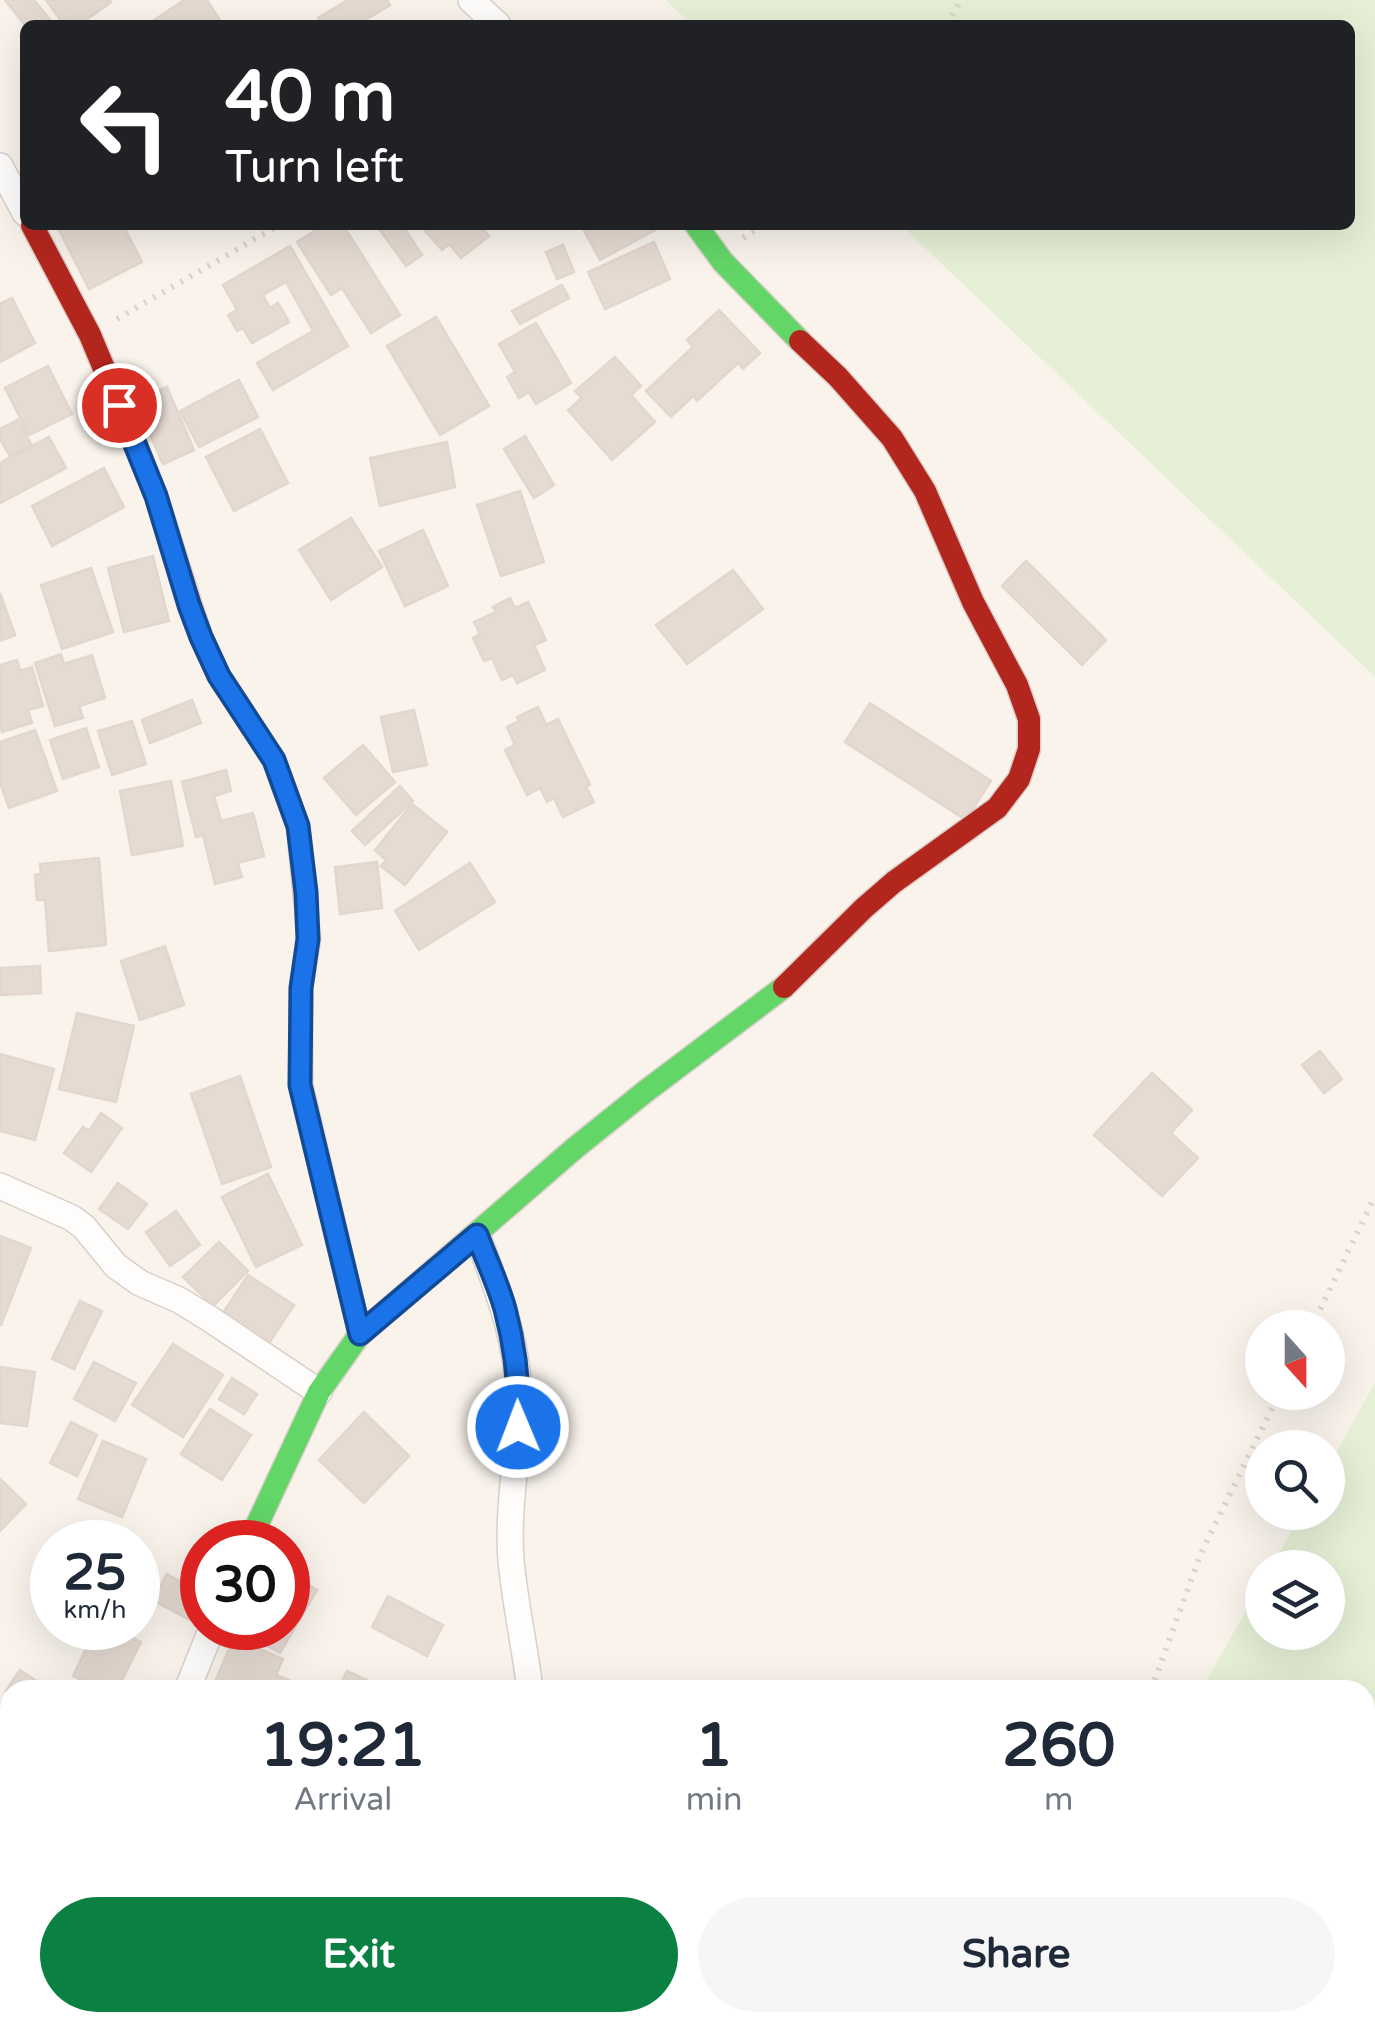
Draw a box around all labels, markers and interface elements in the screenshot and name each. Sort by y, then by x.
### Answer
text: 40 m [225,56,395,140]
icon: left [60,60,190,190]
text: Turn left [225,141,404,195]
pin [77,363,162,448]
icon: arrive [92,378,147,433]
north arrow [1245,1310,1345,1410]
map controls [1245,1310,1345,1650]
position arrow [466,1375,570,1479]
button: search [1245,1430,1345,1530]
speed limit sign: 30 [180,1520,310,1650]
text: 25 [64,1543,126,1603]
button: layers [1245,1550,1345,1650]
text: km/h [64,1595,126,1625]
text: 19:21 [260,1710,426,1782]
text: 1 [695,1710,733,1782]
text: 260 [1002,1710,1115,1782]
text: Arrival [293,1781,392,1819]
text: min [686,1781,743,1819]
text: m [1044,1781,1073,1819]
button: Exit [40,1897,678,2012]
button: Share [698,1897,1335,2012]

